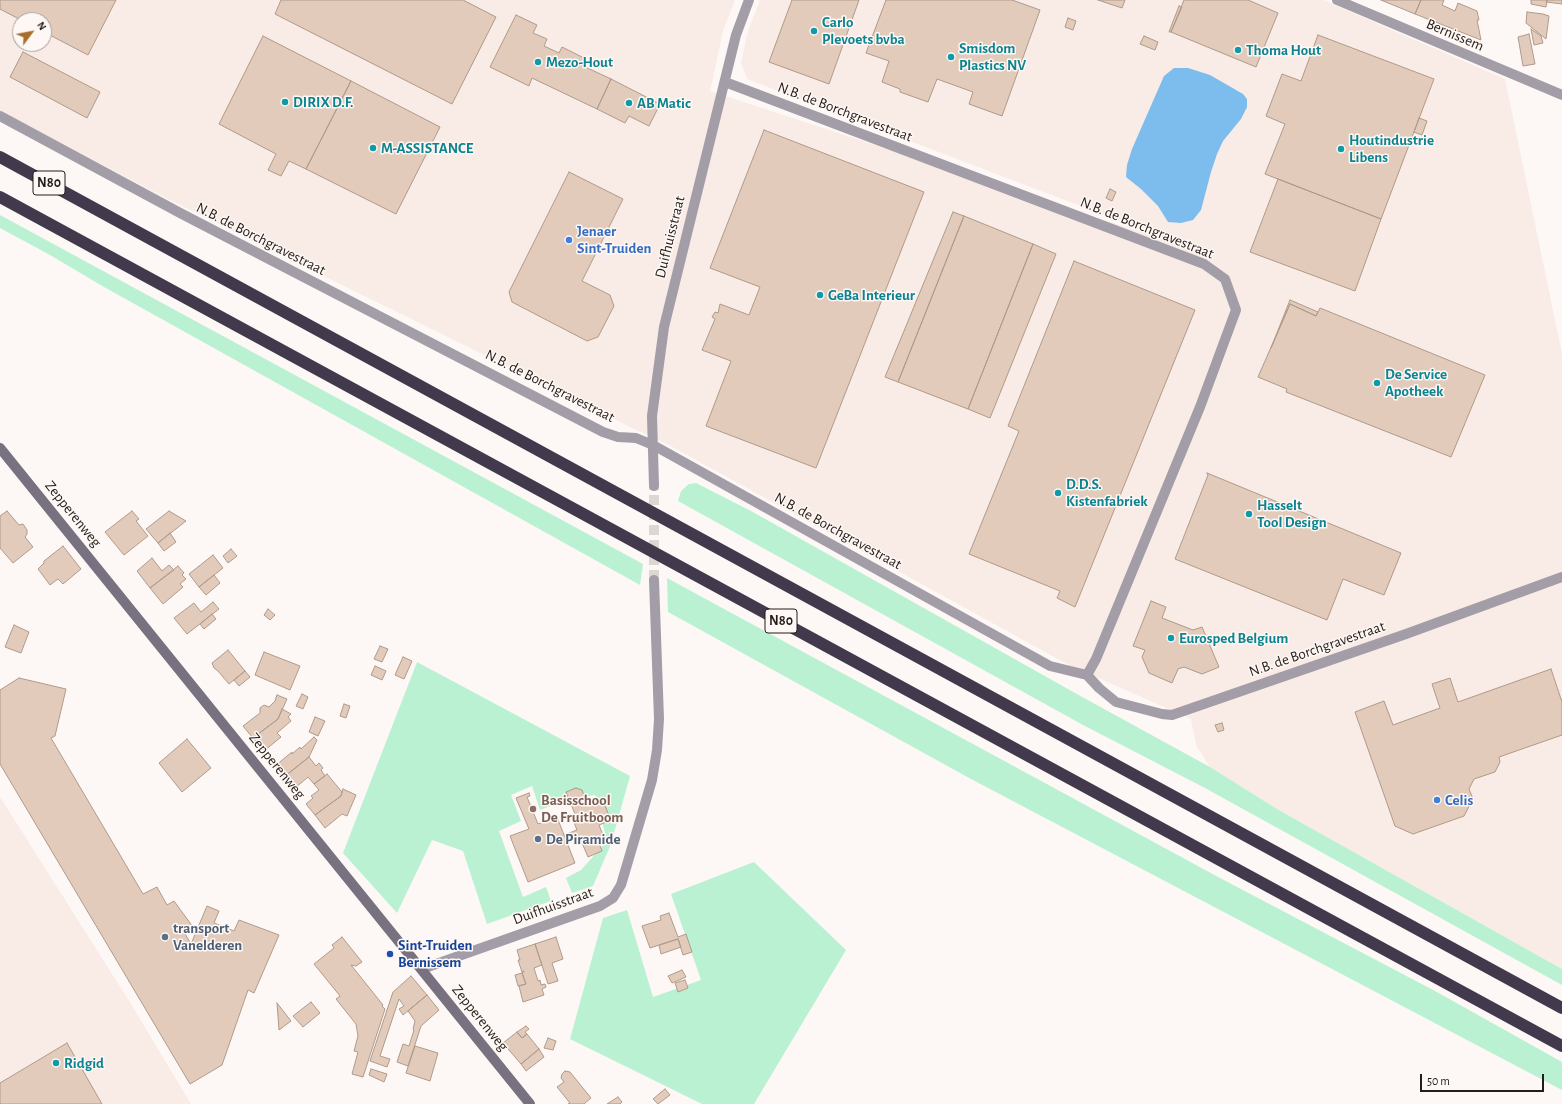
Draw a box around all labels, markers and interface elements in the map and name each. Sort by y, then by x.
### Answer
north arrow [12,12,52,52]
place label: Carlo Plevoets bvba [822,13,905,48]
street label: Bernissem [1423,15,1487,55]
text: N [35,20,48,32]
marker: Carlo Plevoets bvba [809,26,819,36]
place label: Smisdom Plastics NV [959,39,1026,74]
place label: Thoma Hout [1246,41,1321,59]
marker: Thoma Hout [1233,45,1243,55]
marker: Smisdom Plastics NV [946,52,956,62]
place label: Mezo-Hout [546,53,613,71]
marker: Mezo-Hout [533,57,543,67]
street label: N.B. de Borchgravestraat [775,78,915,146]
place label: DIRIX D.F. [293,93,354,111]
place label: AB Matic [637,94,691,112]
marker: DIRIX D.F. [280,97,290,107]
marker: AB Matic [624,98,634,108]
place label: Houtindustrie Libens [1349,131,1434,166]
place label: M-ASSISTANCE [381,139,473,157]
marker: M-ASSISTANCE [368,143,378,153]
marker: Houtindustrie Libens [1336,144,1346,154]
road number: N80 [33,171,65,195]
street label: N.B. de Borchgravestraat [1077,193,1217,263]
street label: Duifhuisstraat [651,194,689,280]
street label: N.B. de Borchgravestraat [193,199,329,279]
place label: Jenaer Sint-Truiden [577,222,651,257]
marker: Jenaer Sint-Truiden [564,235,574,245]
place label: GeBa Interieur [828,286,915,304]
marker: GeBa Interieur [815,290,825,300]
street label: N.B. de Borchgravestraat [482,346,618,426]
place label: De Service Apotheek [1385,365,1447,400]
marker: De Service Apotheek [1372,378,1382,388]
place label: D.D.S. Kistenfabriek [1066,475,1148,510]
street label: Zepperenweg [41,477,105,551]
marker: D.D.S. Kistenfabriek [1053,488,1063,498]
street label: N.B. de Borchgravestraat [771,489,905,573]
place label: Hasselt Tool Design [1257,496,1327,531]
marker: Hasselt Tool Design [1244,509,1254,519]
road number: N80 [765,609,797,633]
street label: N.B. de Borchgravestraat [1247,617,1387,681]
place label: Eurosped Belgium [1179,629,1288,647]
marker: Eurosped Belgium [1166,633,1176,643]
street label: Zepperenweg [245,729,309,803]
place label: Basisschool De Fruitboom [541,791,623,826]
place label: Celis [1445,791,1473,809]
marker: Celis [1432,795,1442,805]
marker: Basisschool De Fruitboom [528,804,538,814]
place label: De Piramide [546,830,621,848]
marker: De Piramide [533,834,543,844]
street label: Duifhuisstraat [510,883,596,929]
place label: transport Vanelderen [173,919,242,954]
marker: transport Vanelderen [160,932,170,942]
place label: Sint-Truiden Bernissem [398,936,472,971]
marker: Sint-Truiden Bernissem [385,949,395,959]
street label: Zepperenweg [448,981,512,1055]
place label: Ridgid [64,1054,104,1072]
marker: Ridgid [51,1058,61,1068]
scale bar [1422,1066,1546,1092]
text: 50 m [1427,1075,1450,1087]

